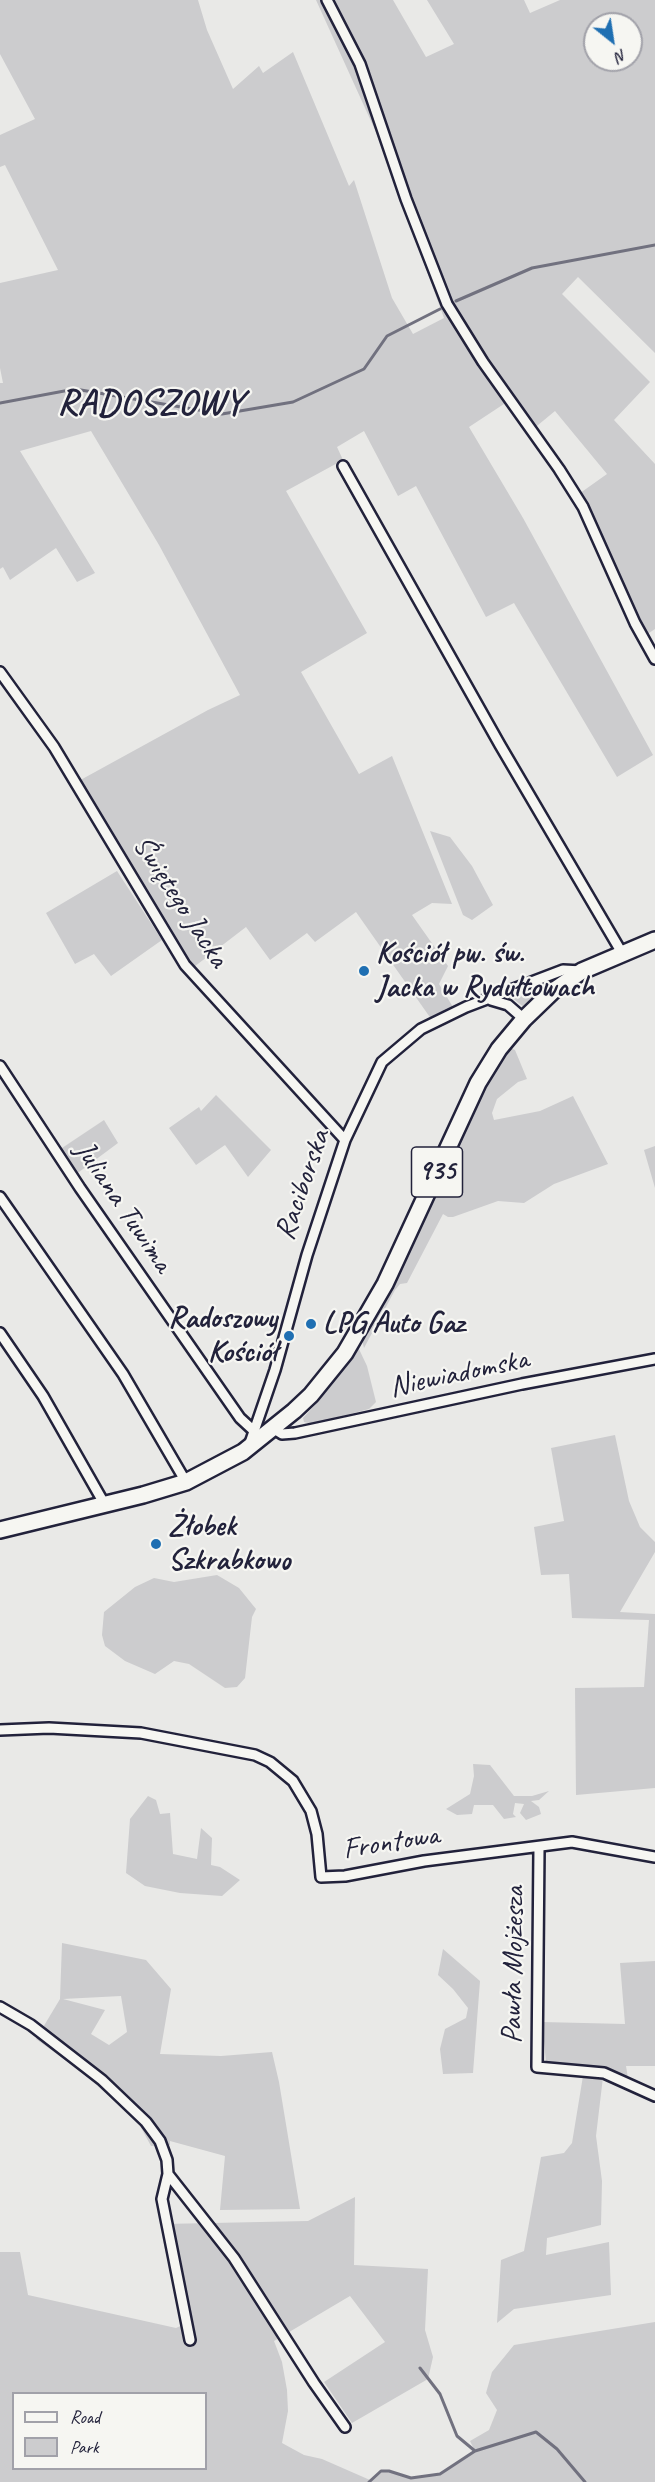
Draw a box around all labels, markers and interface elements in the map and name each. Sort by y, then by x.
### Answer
north arrow [583,12,643,72]
text: N [612,45,630,67]
district label: RADOSZOWY [58,383,244,427]
street label: Świętego Jacka [124,829,236,975]
place label: Kościół pw. św. Jacka w Rydułtowach [376,936,594,1006]
marker: Kościół pw. św. Jacka w Rydułtowach [357,964,371,978]
street label: Raciborska [267,1125,339,1245]
street label: Juliana Tuwima [66,1134,180,1280]
road number: 935 [412,1147,462,1197]
place label: Radoszowy Kościół [168,1301,277,1372]
place label: LPG Auto Gaz [323,1306,464,1342]
marker: LPG Auto Gaz [304,1317,318,1331]
marker: Radoszowy Kościół [282,1329,296,1343]
street label: Niewiadomska [386,1342,532,1406]
place label: Żłobek Szkrabkowo [168,1509,290,1580]
marker: Żłobek Szkrabkowo [149,1537,163,1551]
street label: Frontowa [341,1818,441,1868]
street label: Pawła Mojżesza [495,1886,533,2044]
legend [12,2392,207,2470]
text: Road [70,2406,100,2428]
text: Park [70,2436,99,2458]

